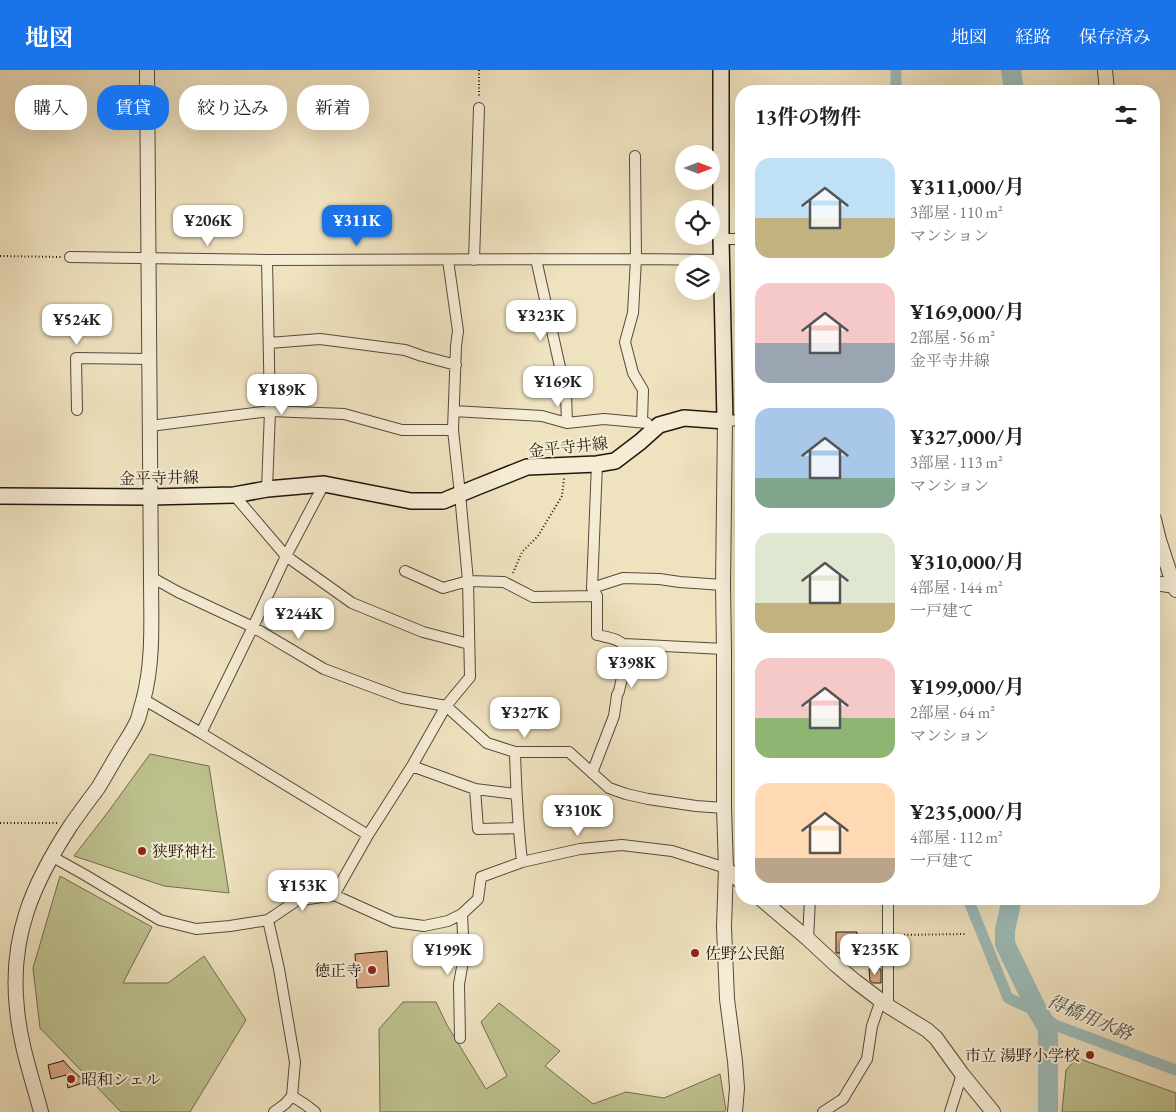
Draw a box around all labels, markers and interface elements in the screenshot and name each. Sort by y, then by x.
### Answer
text: 地図 [25,22,73,53]
text: 地図 [951,25,987,48]
text: 経路 [1015,25,1051,48]
text: 保存済み [1079,25,1151,48]
chip: 購入 [15,85,87,130]
chip: 賃貸 [97,85,169,130]
chip: 絞り込み [179,85,287,130]
chip: 新着 [297,85,369,130]
icon: filters [1112,101,1140,129]
text: 13件の物件 [755,103,861,130]
north arrow [675,145,720,190]
map controls [675,145,720,300]
text: ¥311,000/月 [910,173,1025,200]
icon: home [795,178,855,238]
button: locate [675,200,720,245]
text: 3部屋 · 110 m² [910,202,1003,223]
pin: ¥206K [173,204,243,247]
pin: ¥311K [322,204,392,247]
text: ¥206K [184,210,232,231]
text: ¥311K [333,210,381,231]
text: マンション [910,225,989,246]
button: layers [675,255,720,300]
text: ¥169,000/月 [910,298,1025,325]
pin: ¥323K [506,300,576,342]
icon: home [795,303,855,363]
pin: ¥524K [42,304,112,346]
text: ¥323K [517,305,565,326]
text: ¥524K [53,309,101,330]
text: 2部屋 · 56 m² [910,327,995,348]
text: 金平寺井線 [910,350,990,371]
pin: ¥169K [523,366,593,408]
text: ¥169K [534,371,582,392]
pin: ¥189K [247,374,317,416]
text: ¥189K [258,379,306,400]
text: ¥327,000/月 [910,423,1025,450]
icon: home [795,428,855,488]
street label: 金平寺井線 [527,432,609,462]
text: 3部屋 · 113 m² [910,452,1003,473]
street label: 金平寺井線 [119,467,199,489]
text: マンション [910,475,989,496]
text: ¥310,000/月 [910,548,1025,575]
icon: home [795,553,855,613]
text: 4部屋 · 144 m² [910,577,1003,598]
pin: ¥244K [264,598,334,640]
text: 一戸建て [910,600,974,621]
text: ¥244K [275,603,323,624]
pin: ¥398K [597,646,667,689]
text: ¥398K [608,652,656,673]
text: ¥199,000/月 [910,673,1025,700]
icon: home [795,678,855,738]
pin: ¥327K [490,696,560,739]
text: ¥327K [501,702,549,723]
text: 2部屋 · 64 m² [910,702,995,723]
text: マンション [910,725,989,746]
pin: ¥310K [543,794,613,837]
text: ¥235,000/月 [910,798,1025,825]
text: ¥310K [554,800,602,821]
icon: home [795,803,855,863]
text: 4部屋 · 112 m² [910,827,1003,848]
place label: 狭野神社 [152,841,216,862]
marker: 狭野神社 [136,845,148,857]
text: 一戸建て [910,850,974,871]
pin: ¥153K [268,870,338,912]
text: ¥153K [279,875,327,896]
pin: ¥199K [413,934,483,976]
pin: ¥235K [840,934,910,976]
text: ¥199K [424,939,472,960]
text: ¥235K [851,939,899,960]
place label: 佐野公民館 [705,943,785,964]
marker: 佐野公民館 [689,947,701,959]
place label: 徳正寺 [314,960,362,981]
marker: 徳正寺 [366,964,378,976]
water label: 得橋用水路 [1044,989,1138,1046]
place label: 市立 湯野小学校 [965,1045,1080,1066]
marker: 市立 湯野小学校 [1084,1049,1096,1061]
place label: 昭和シェル [81,1069,161,1090]
marker: 昭和シェル [65,1073,77,1085]

